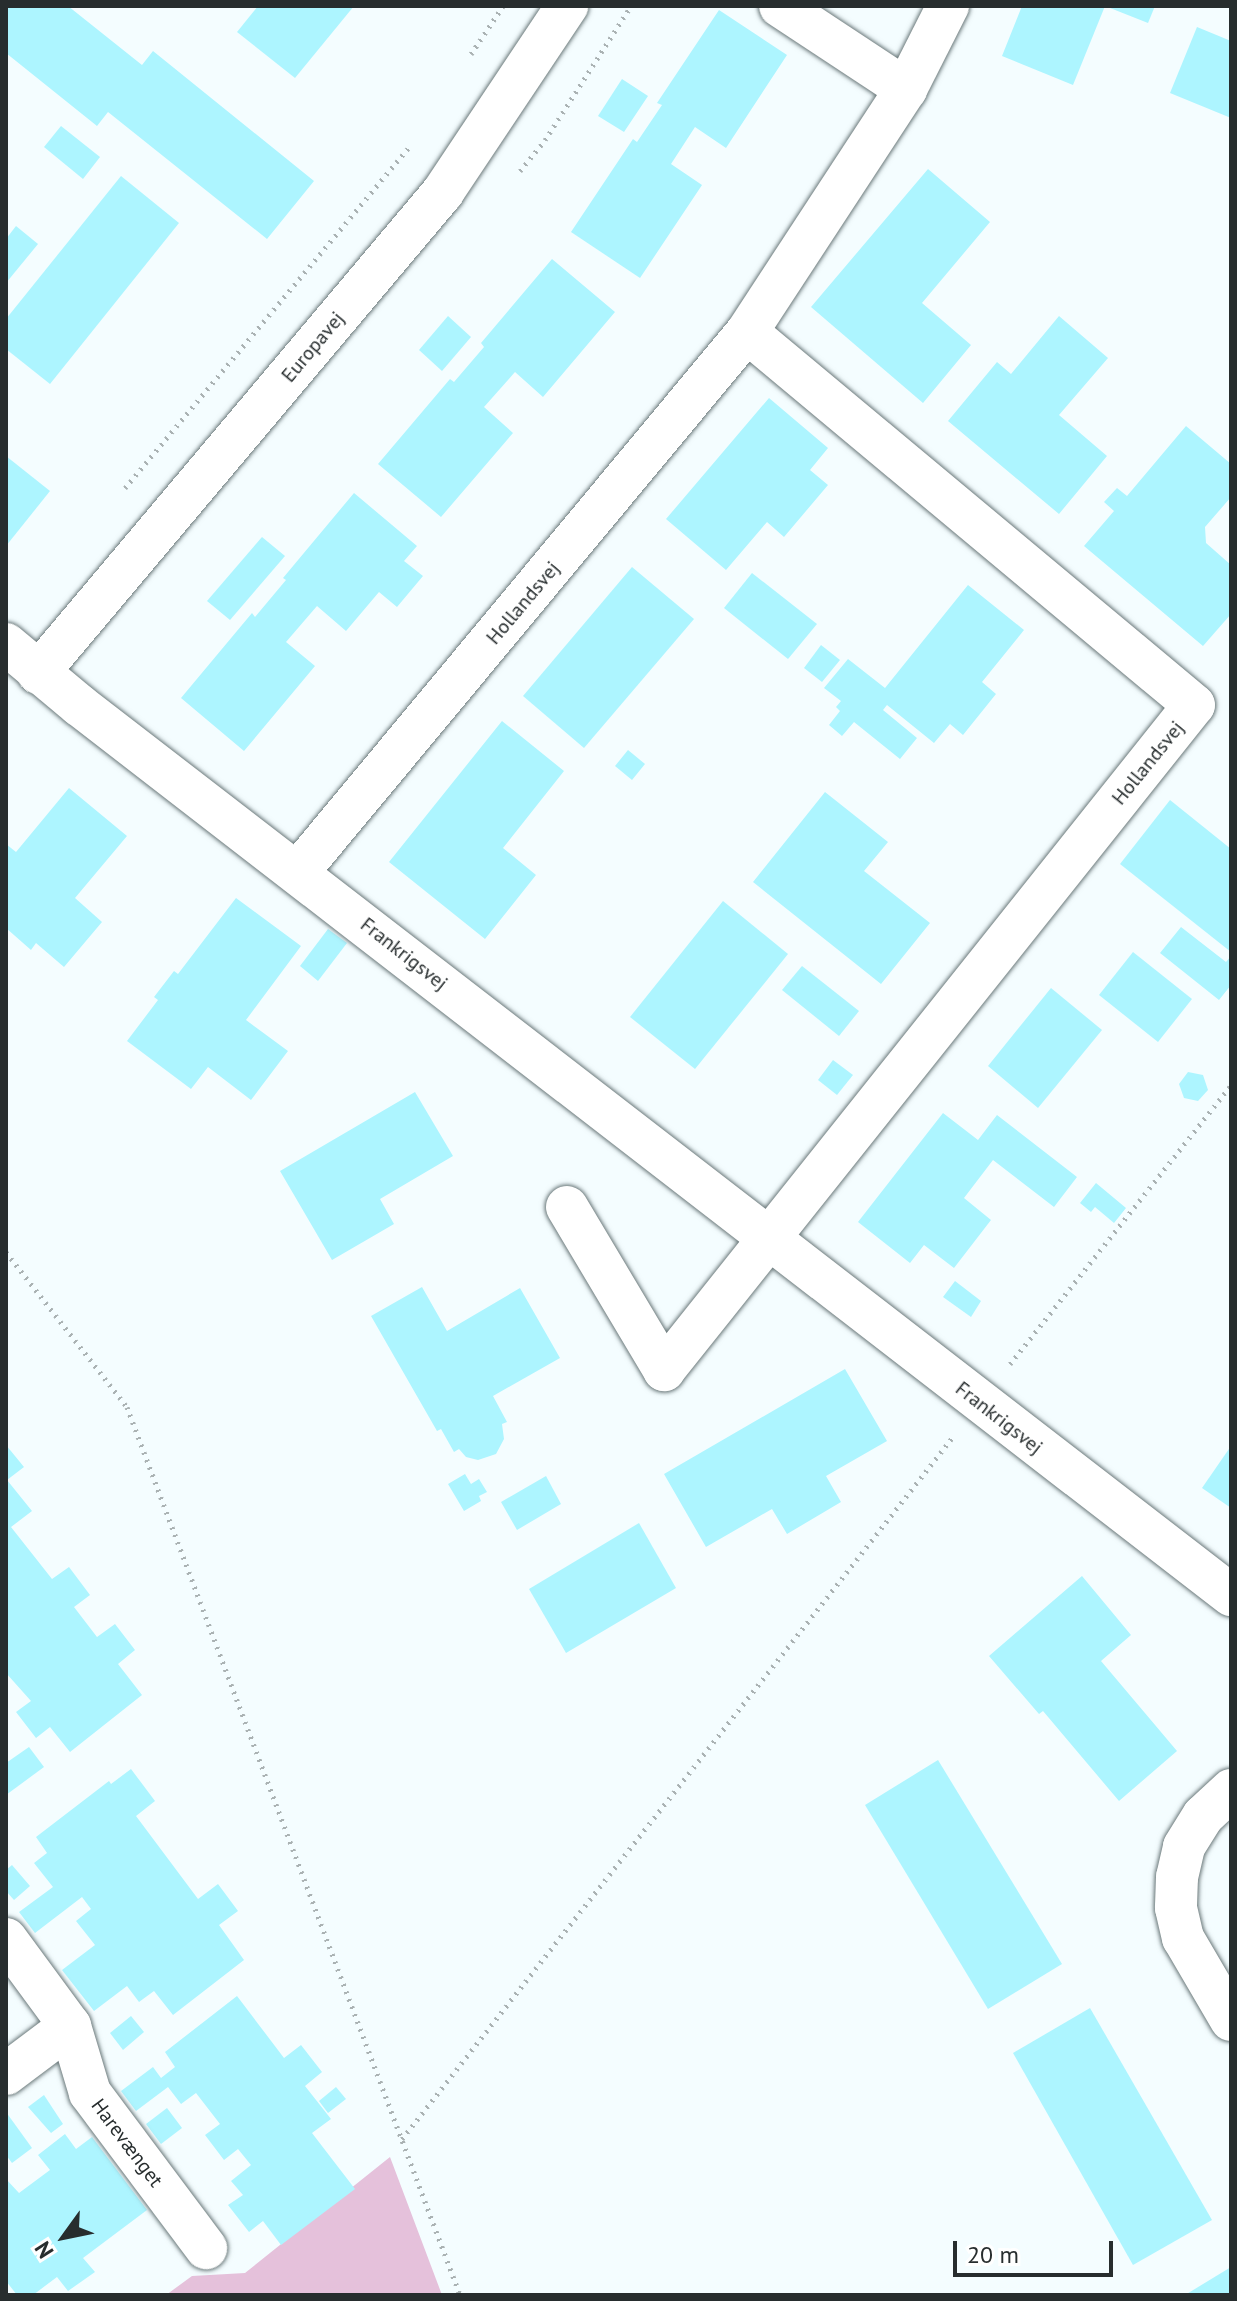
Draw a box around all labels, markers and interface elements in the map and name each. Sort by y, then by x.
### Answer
street label: Europavej [277,307,349,387]
street label: Hollandsvej [481,557,565,649]
street label: Hollandsvej [1107,716,1189,810]
street label: Frankrigsvej [356,913,452,995]
street label: Frankrigsvej [951,1377,1047,1459]
street label: Harevænget [86,2094,168,2192]
north arrow [24,2197,104,2277]
scale bar [957,2225,1117,2275]
text: N [28,2236,60,2264]
text: 20 m [967,2239,1019,2270]

